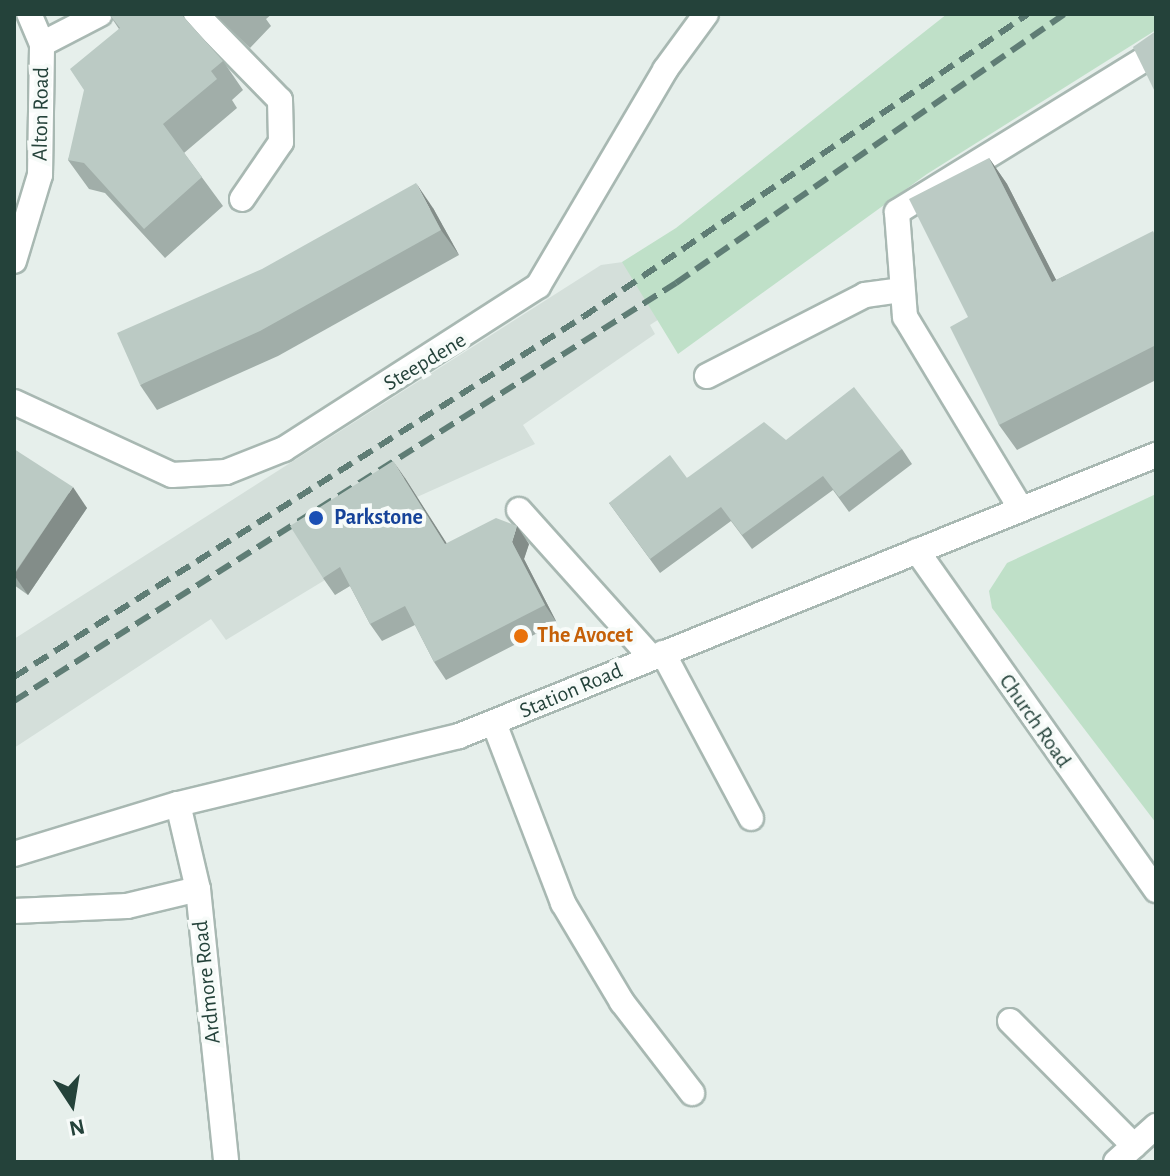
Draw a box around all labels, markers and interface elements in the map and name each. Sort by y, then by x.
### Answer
street label: Alton Road [27,67,55,161]
street label: Steepdene [379,327,471,397]
place label: Parkstone [334,505,423,531]
marker: Parkstone [305,507,327,529]
place label: The Avocet [537,623,633,649]
marker: The Avocet [512,627,530,645]
street label: Station Road [516,658,626,724]
street label: Church Road [993,669,1077,773]
street label: Ardmore Road [187,919,227,1045]
north arrow [32,1064,112,1144]
text: N [67,1115,87,1140]

